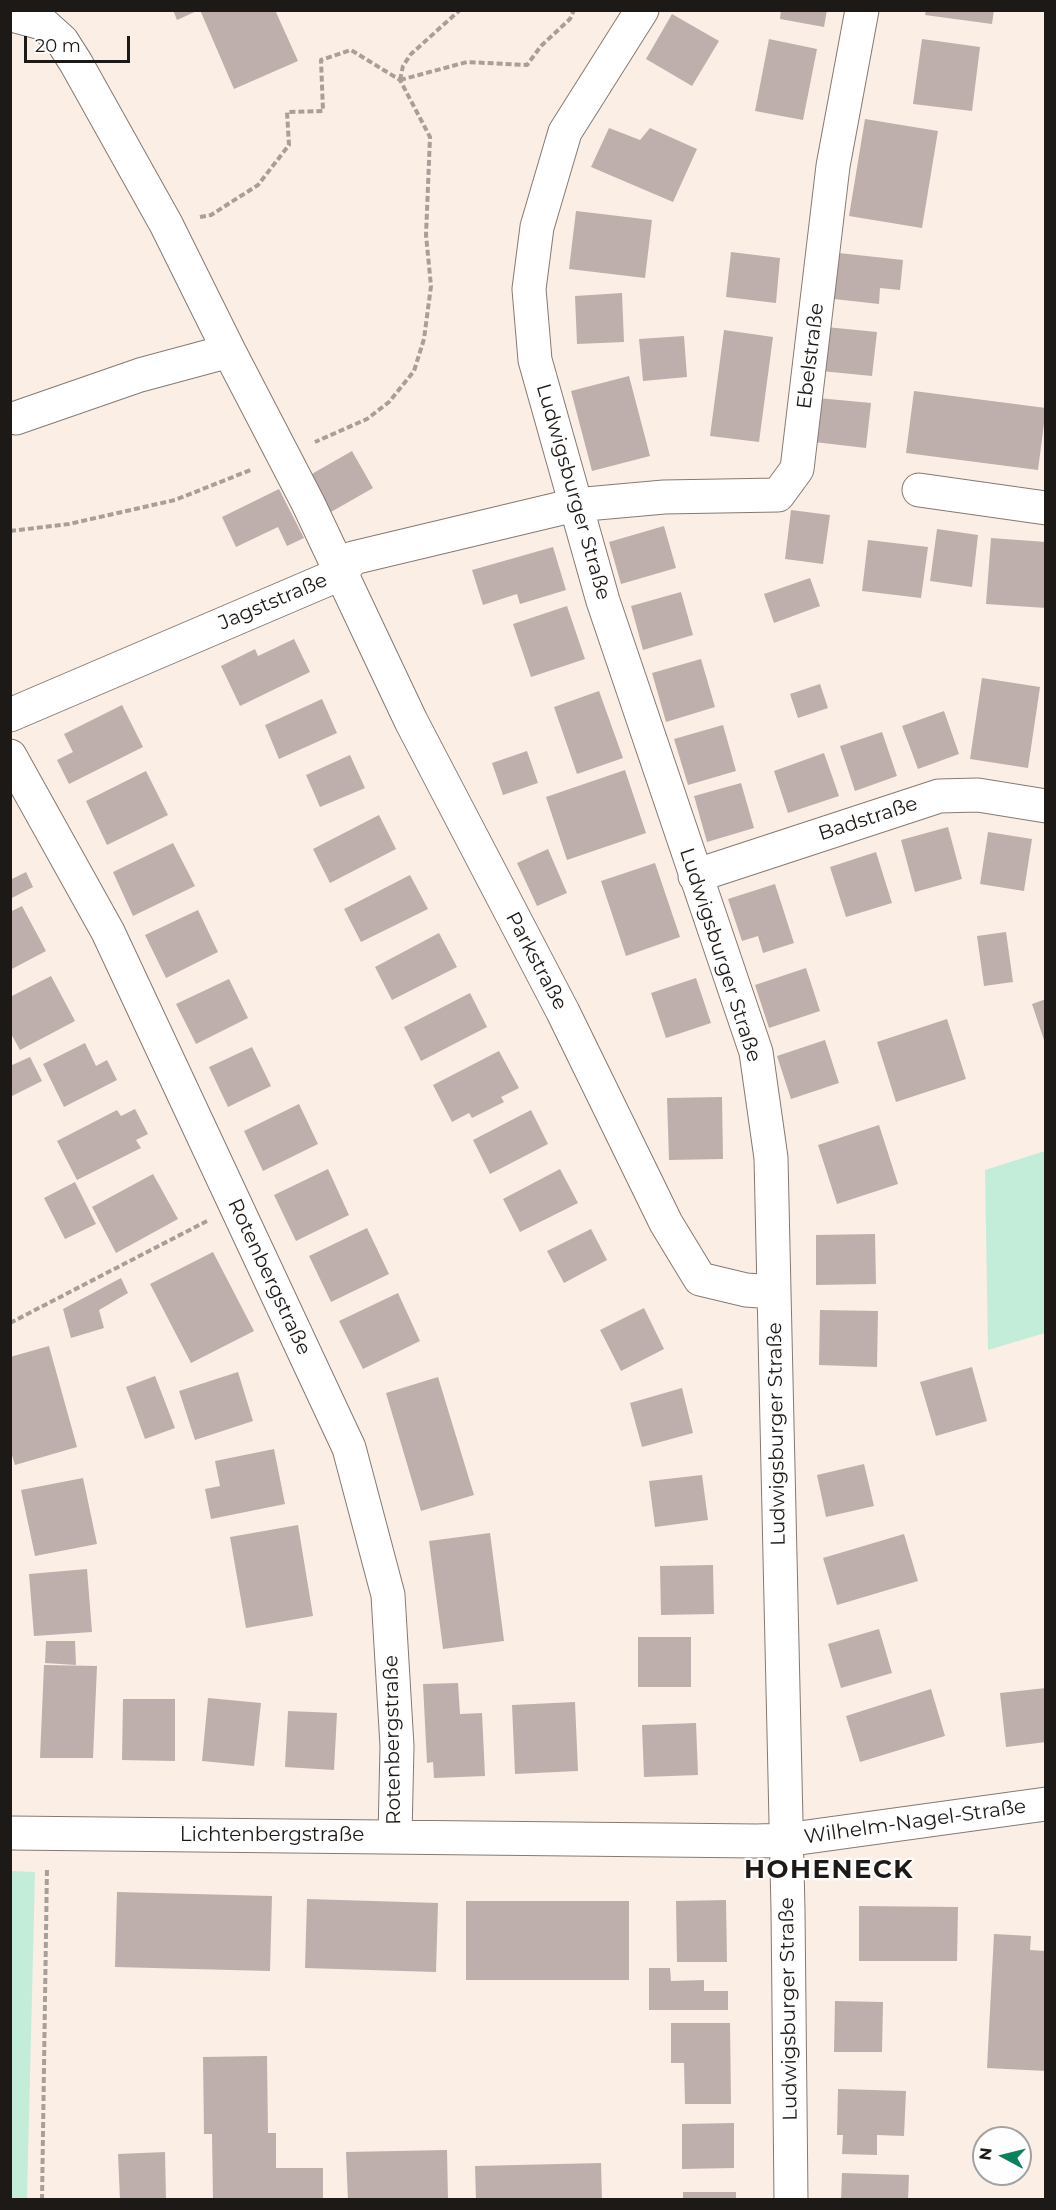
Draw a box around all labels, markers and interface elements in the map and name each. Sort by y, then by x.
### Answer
scale bar [27,24,134,62]
text: 20 m [35,35,81,57]
street label: Ebelstraße [793,302,829,410]
street label: Ludwigsburger Straße [531,381,615,603]
street label: Jagststraße [215,568,331,636]
street label: Badstraße [815,792,921,846]
street label: Ludwigsburger Straße [674,845,766,1065]
street label: Parkstraße [500,908,572,1014]
street label: Rotenbergstraße [222,1195,316,1359]
street label: Ludwigsburger Straße [763,1322,791,1546]
street label: Rotenbergstraße [380,1655,406,1825]
street label: Wilhelm-Nagel-Straße [802,1795,1028,1849]
street label: Lichtenbergstraße [180,1823,364,1847]
district label: HOHENECK [744,1854,914,1886]
street label: Ludwigsburger Straße [775,1897,803,2121]
north arrow [972,2126,1032,2186]
text: N [975,2146,996,2162]

